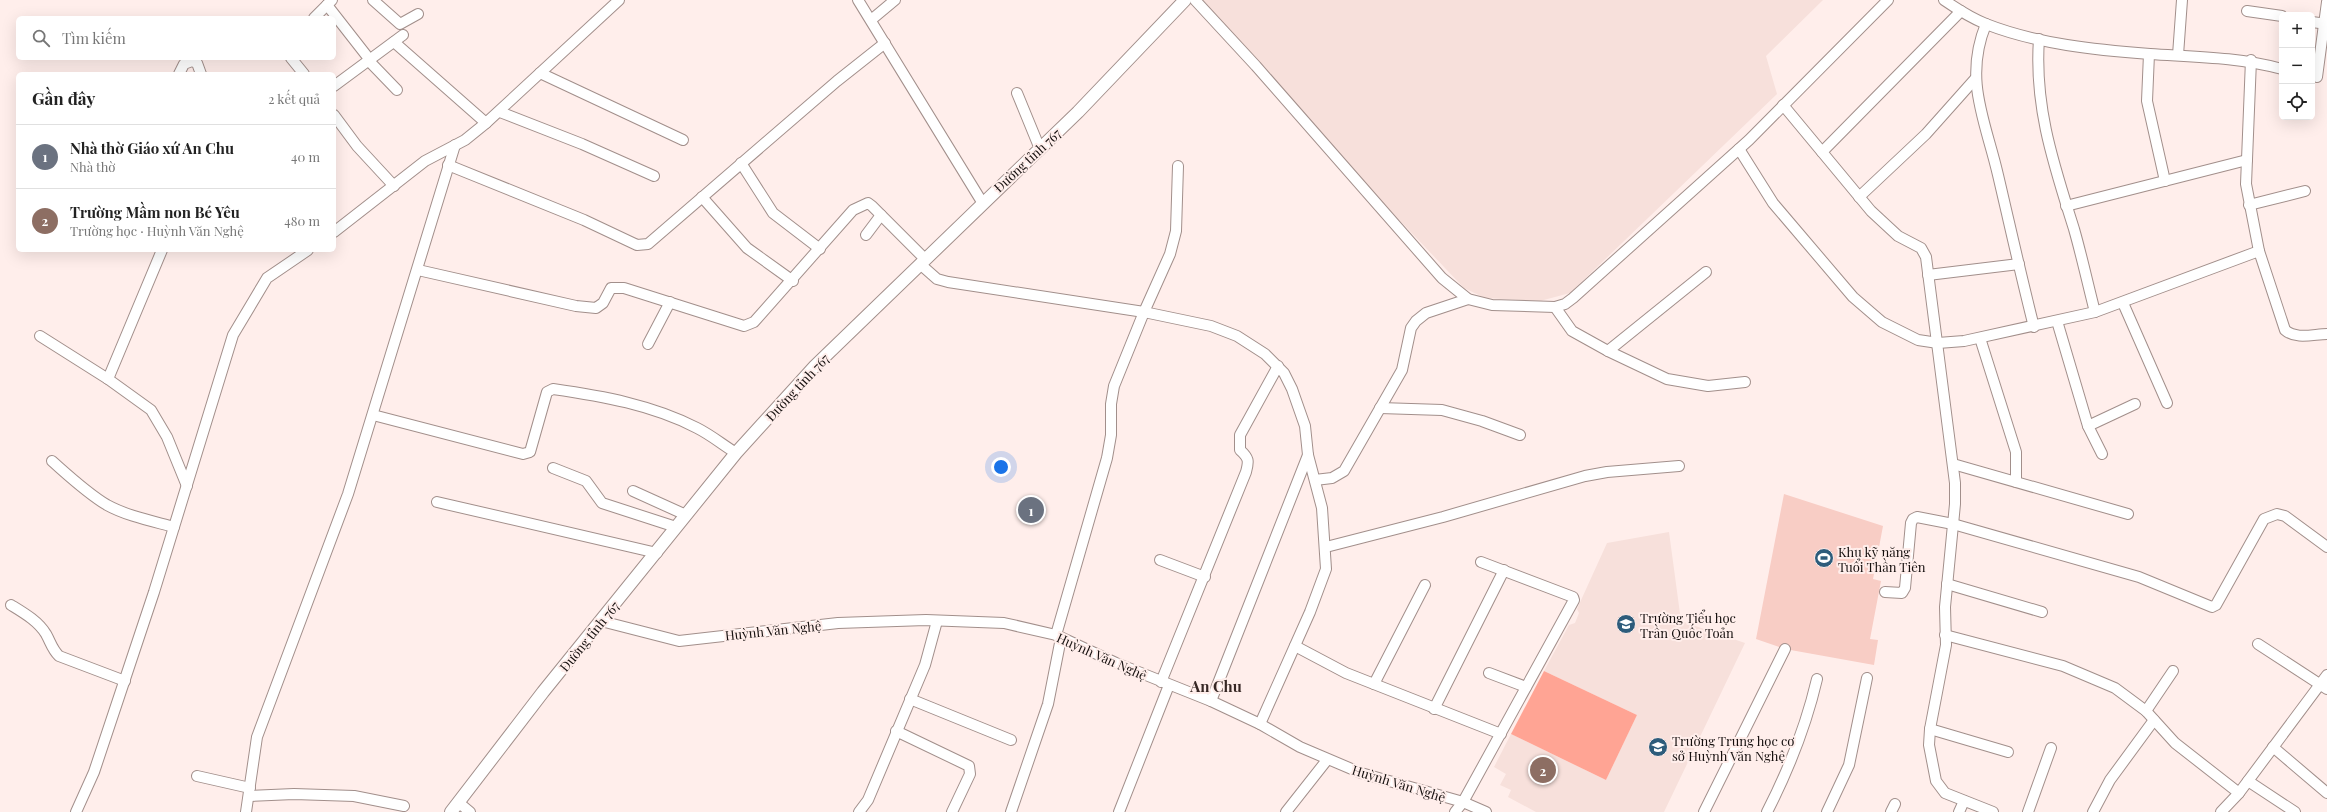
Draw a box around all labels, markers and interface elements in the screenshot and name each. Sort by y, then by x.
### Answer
map controls [2279,12,2315,120]
button: + [2279,12,2315,48]
search box [16,16,336,60]
icon: search [30,27,52,49]
text: Tìm kiếm [62,28,126,48]
button: − [2279,48,2315,84]
button: locate [2279,84,2315,120]
text: Gần đây [32,87,95,109]
text: 2 kết quả [268,90,320,107]
street label: Đường tỉnh 767 [990,124,1065,196]
text: Nhà thờ Giáo xứ An Chu [70,138,234,158]
text: 1 [43,148,47,165]
text: 40 m [291,148,320,165]
text: Nhà thờ [70,158,115,175]
text: Trường Mầm non Bé Yêu [70,202,240,222]
text: 2 [42,212,48,229]
text: 480 m [284,212,320,229]
text: Trường học · Huỳnh Văn Nghệ [70,222,244,239]
street label: Đường tỉnh 767 [761,349,833,424]
your location [991,457,1011,477]
pin: 1 [1018,495,1044,525]
place label: Khu kỹ năng Tuổi Thần Tiên [1838,543,1926,575]
sports icon: Khu kỹ năng Tuổi Thần Tiên [1813,547,1835,569]
street label: Đường tỉnh 767 [555,597,623,675]
place label: Trường Tiểu học Trần Quốc Toản [1640,609,1736,641]
school or university icon: Trường Tiểu học Trần Quốc Toản [1615,613,1637,635]
street label: Huỳnh Văn Nghệ [724,616,822,644]
street label: Huỳnh Văn Nghệ [1054,629,1150,684]
district label: An Chu [1189,676,1242,696]
place label: Trường Trung học cơ sở Huỳnh Văn Nghệ [1672,732,1794,764]
school or university icon: Trường Trung học cơ sở Huỳnh Văn Nghệ [1647,736,1669,758]
pin: 2 [1530,755,1556,785]
street label: Huỳnh Văn Nghệ [1350,761,1448,805]

